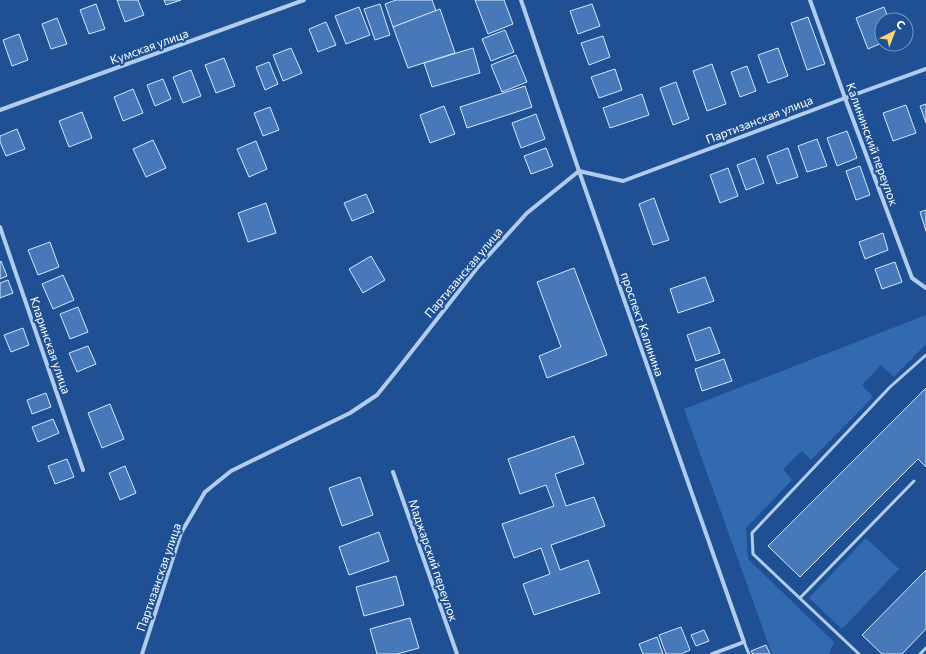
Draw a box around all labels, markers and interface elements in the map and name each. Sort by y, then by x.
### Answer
north arrow [874,12,914,52]
text: С [894,17,909,32]
street label: Кумская улица [108,25,190,67]
street label: Калининский переулок [844,81,902,208]
street label: Партизанская улица [704,92,814,146]
street label: Партизанская улица [421,224,505,320]
street label: проспект Калинина [619,270,667,378]
street label: Кларинская улица [28,295,74,395]
street label: Маджарский переулок [406,497,462,624]
street label: Партизанская улица [133,521,183,633]

